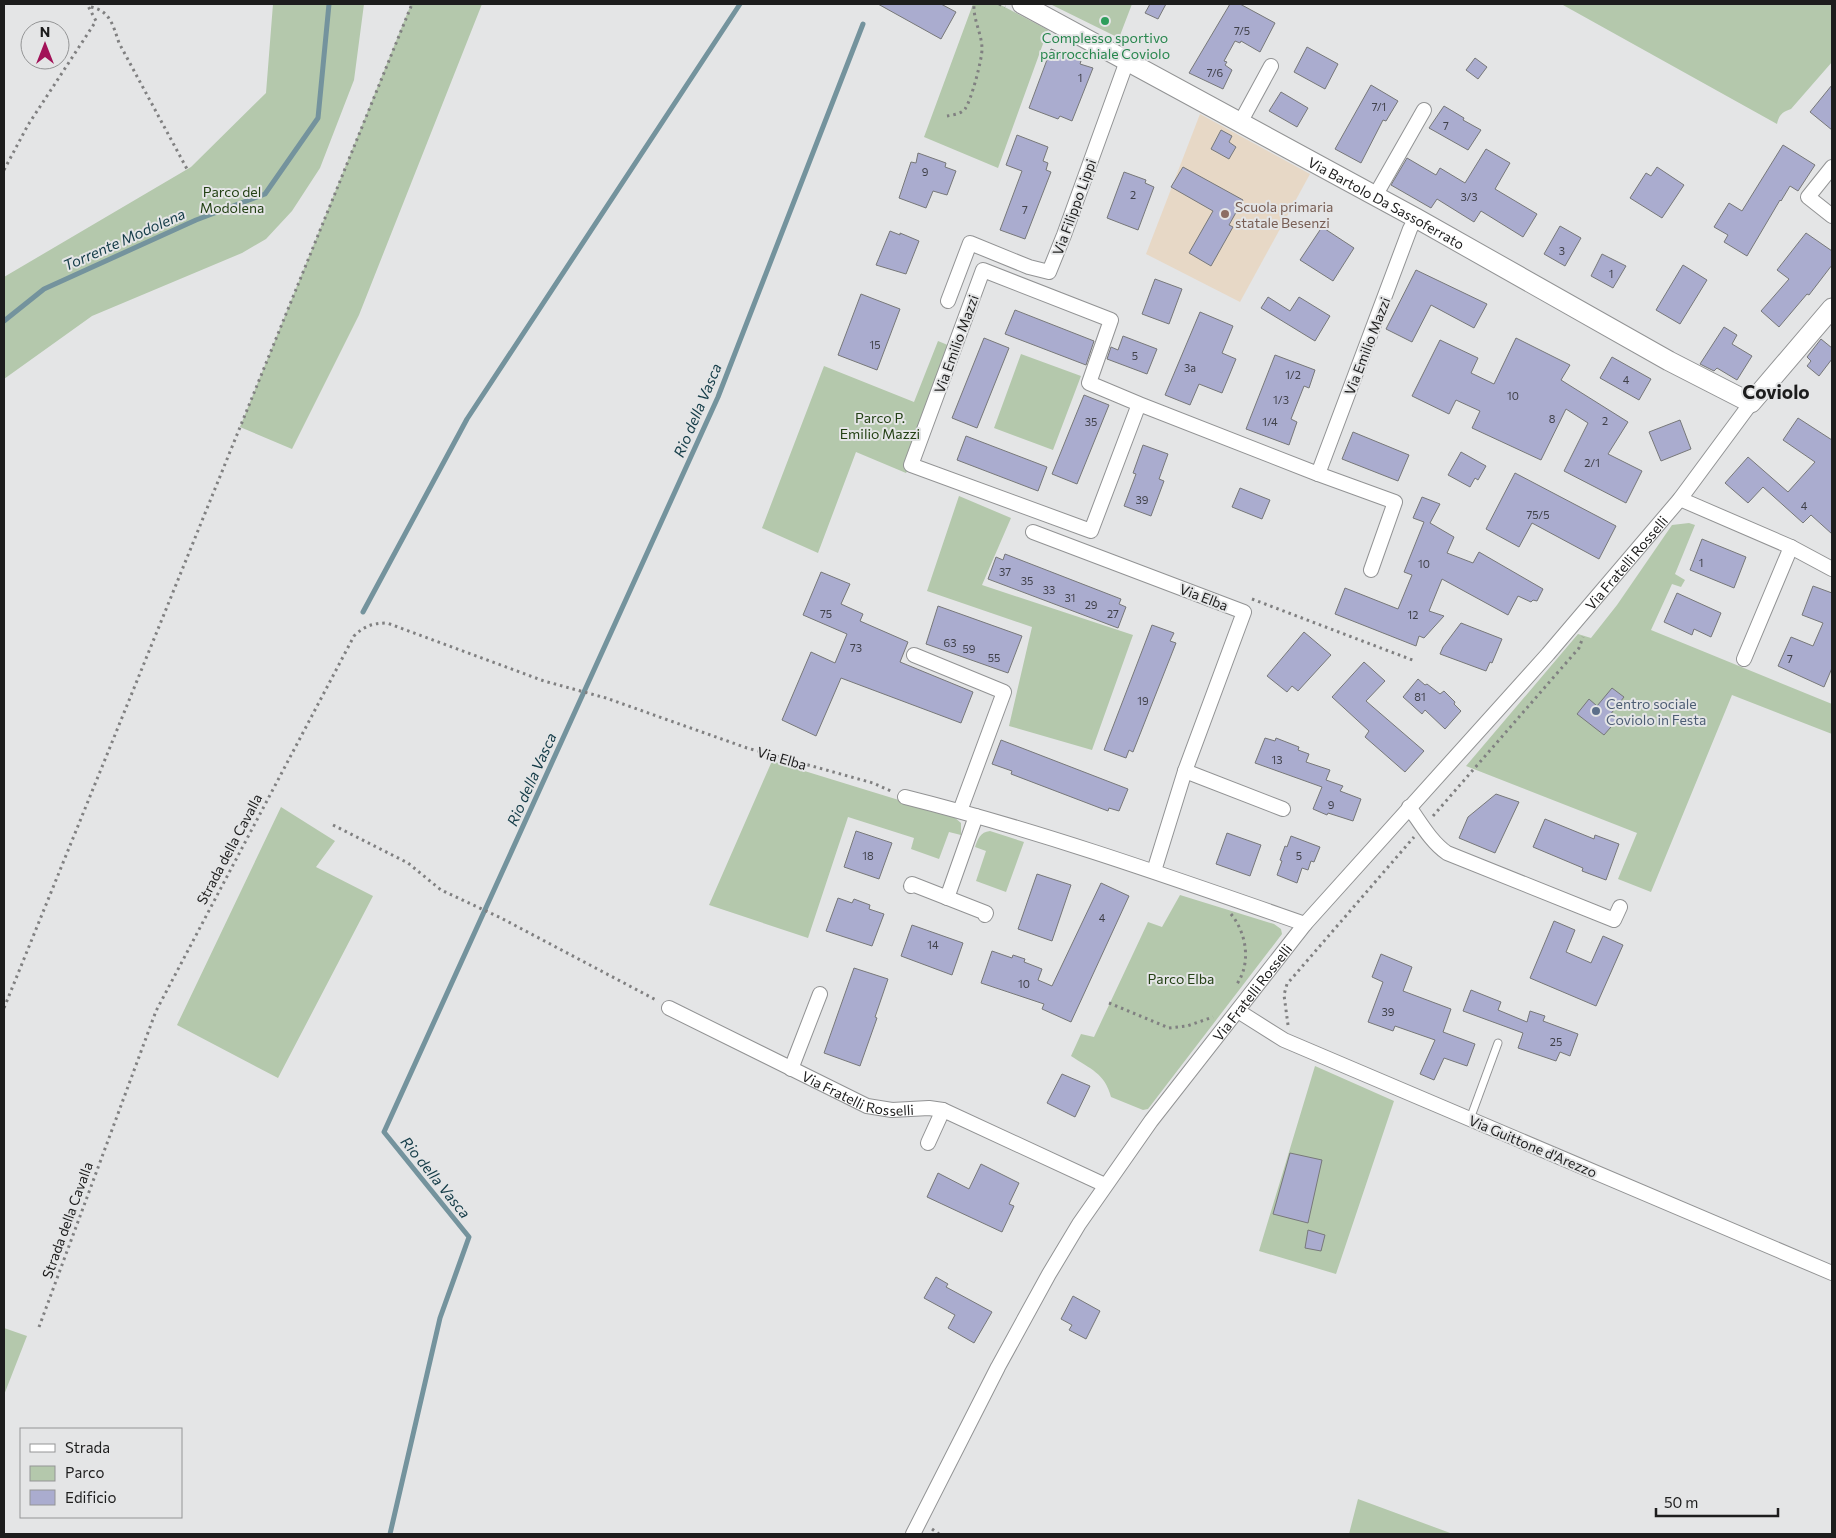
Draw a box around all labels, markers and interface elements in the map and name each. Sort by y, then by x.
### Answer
marker: Complesso sportivo parrocchiale Coviolo [1099,15,1111,27]
north arrow [20,20,70,70]
text: N [40,23,50,40]
house number: 7/5 [1234,24,1250,37]
place label: Complesso sportivo parrocchiale Coviolo [1040,29,1170,62]
house number: 7/6 [1207,66,1223,79]
house number: 1 [1078,71,1082,84]
house number: 7/1 [1372,100,1386,113]
house number: 7 [1443,119,1449,132]
street label: Via Bartolo Da Sassoferrato [1305,153,1468,252]
street label: Via Filippo Lippi [1049,156,1099,258]
house number: 9 [922,165,929,178]
park label: Parco del Modolena [200,183,264,216]
house number: 2 [1130,188,1136,201]
house number: 3/3 [1460,190,1478,203]
place label: Scuola primaria statale Besenzi [1235,198,1333,231]
house number: 7 [1022,203,1028,216]
water label: Torrente Modolena [60,204,188,274]
marker: Scuola primaria statale Besenzi [1219,208,1231,220]
house number: 3 [1559,244,1565,257]
house number: 1 [1609,267,1613,280]
street label: Via Emilio Mazzi [930,292,982,396]
street label: Via Emilio Mazzi [1340,295,1394,397]
house number: 15 [869,338,881,351]
house number: 5 [1132,349,1138,362]
water label: Rio della Vasca [669,360,725,460]
house number: 3a [1184,361,1196,374]
house number: 1/2 [1285,368,1301,381]
house number: 4 [1623,373,1630,386]
district label: Coviolo [1742,380,1810,403]
house number: 10 [1507,389,1519,402]
house number: 1/3 [1273,393,1289,406]
park label: Parco P. Emilio Mazzi [840,409,920,442]
house number: 8 [1549,412,1556,425]
house number: 2 [1602,414,1608,427]
house number: 35 [1085,415,1097,428]
house number: 1/4 [1262,415,1278,428]
house number: 2/1 [1584,456,1600,469]
house number: 39 [1136,493,1149,506]
house number: 4 [1801,499,1808,512]
house number: 75/5 [1526,508,1550,521]
street label: Via Fratelli Rosselli [1581,512,1671,613]
house number: 1 [1699,556,1703,569]
house number: 10 [1418,557,1430,570]
house number: 37 [999,565,1011,578]
house number: 35 [1021,574,1033,587]
street label: Via Elba [1177,580,1231,614]
house number: 33 [1043,583,1055,596]
house number: 31 [1065,591,1075,604]
house number: 29 [1085,598,1098,611]
house number: 75 [820,607,832,620]
house number: 27 [1107,607,1119,620]
house number: 12 [1408,608,1418,621]
house number: 63 [944,636,956,649]
house number: 73 [850,641,862,654]
house number: 59 [963,642,976,655]
house number: 55 [988,651,1000,664]
house number: 7 [1787,652,1793,665]
house number: 81 [1414,690,1426,703]
house number: 19 [1137,694,1149,707]
place label: Centro sociale Coviolo in Festa [1606,695,1706,728]
marker: Centro sociale Coviolo in Festa [1590,705,1602,717]
water label: Rio della Vasca [502,729,560,828]
street label: Via Elba [755,743,809,773]
house number: 13 [1272,753,1282,766]
street label: Strada della Cavalla [193,791,265,907]
house number: 9 [1328,798,1335,811]
house number: 18 [862,849,874,862]
house number: 5 [1296,849,1302,862]
house number: 4 [1099,911,1106,924]
house number: 14 [927,938,939,951]
street label: Via Fratelli Rosselli [1209,940,1295,1044]
park label: Parco Elba [1148,970,1214,987]
house number: 10 [1018,977,1030,990]
house number: 39 [1382,1005,1395,1018]
house number: 25 [1550,1035,1562,1048]
street label: Via Fratelli Rosselli [800,1067,914,1119]
street label: Via Guittone d'Arezzo [1466,1111,1600,1181]
water label: Rio della Vasca [398,1132,475,1222]
street label: Strada della Cavalla [38,1159,96,1281]
legend [20,1428,182,1518]
text: Strada [65,1438,110,1456]
text: Parco [65,1463,104,1481]
scale bar [1656,1486,1778,1518]
text: Edificio [65,1488,116,1506]
text: 50 m [1664,1493,1698,1511]

